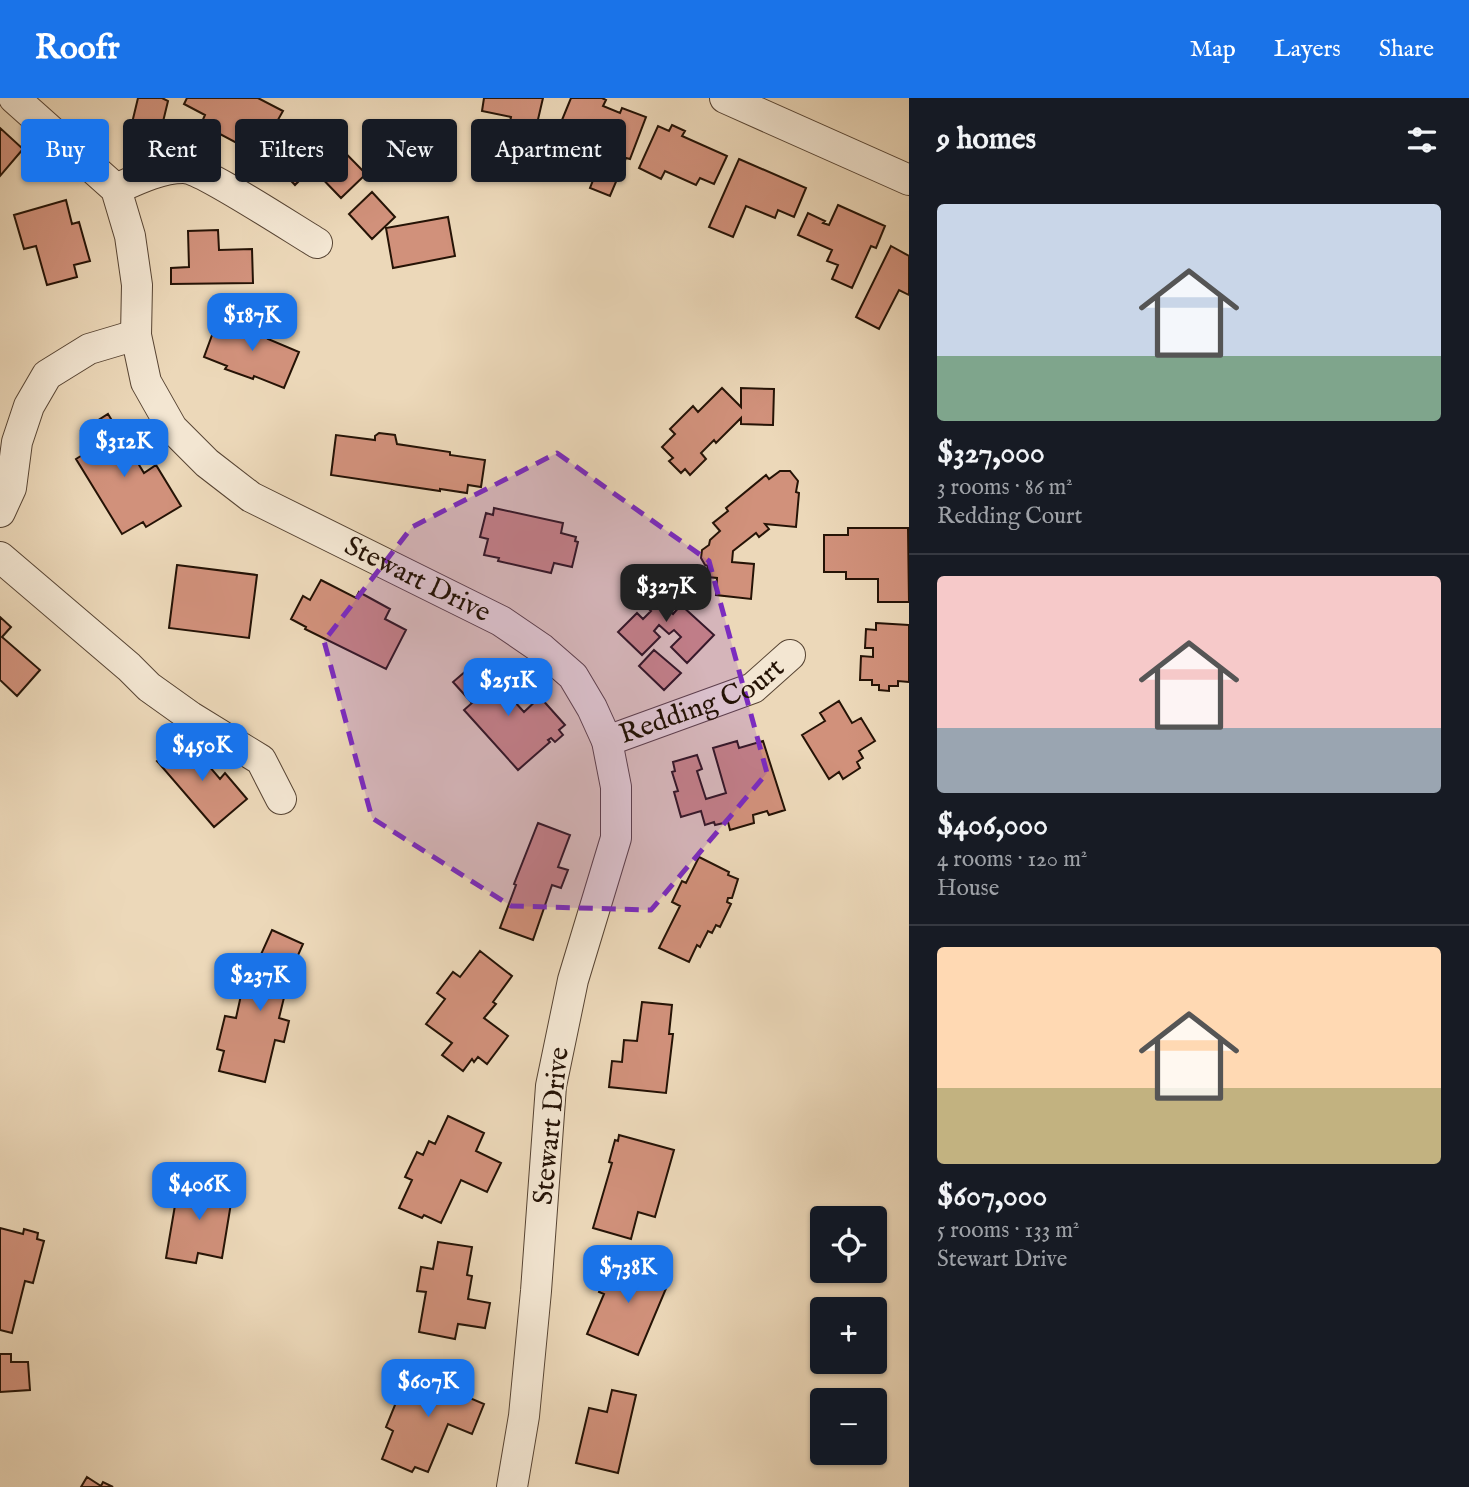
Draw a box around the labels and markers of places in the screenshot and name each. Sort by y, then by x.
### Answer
pin: $187K [203,294,301,353]
pin: $312K [75,420,173,479]
pin: $327K [617,564,715,624]
pin: $251K [459,658,557,718]
pin: $450K [153,724,251,783]
pin: $237K [211,954,309,1013]
pin: $406K [150,1162,248,1222]
pin: $738K [579,1246,677,1305]
pin: $607K [379,1360,477,1419]

